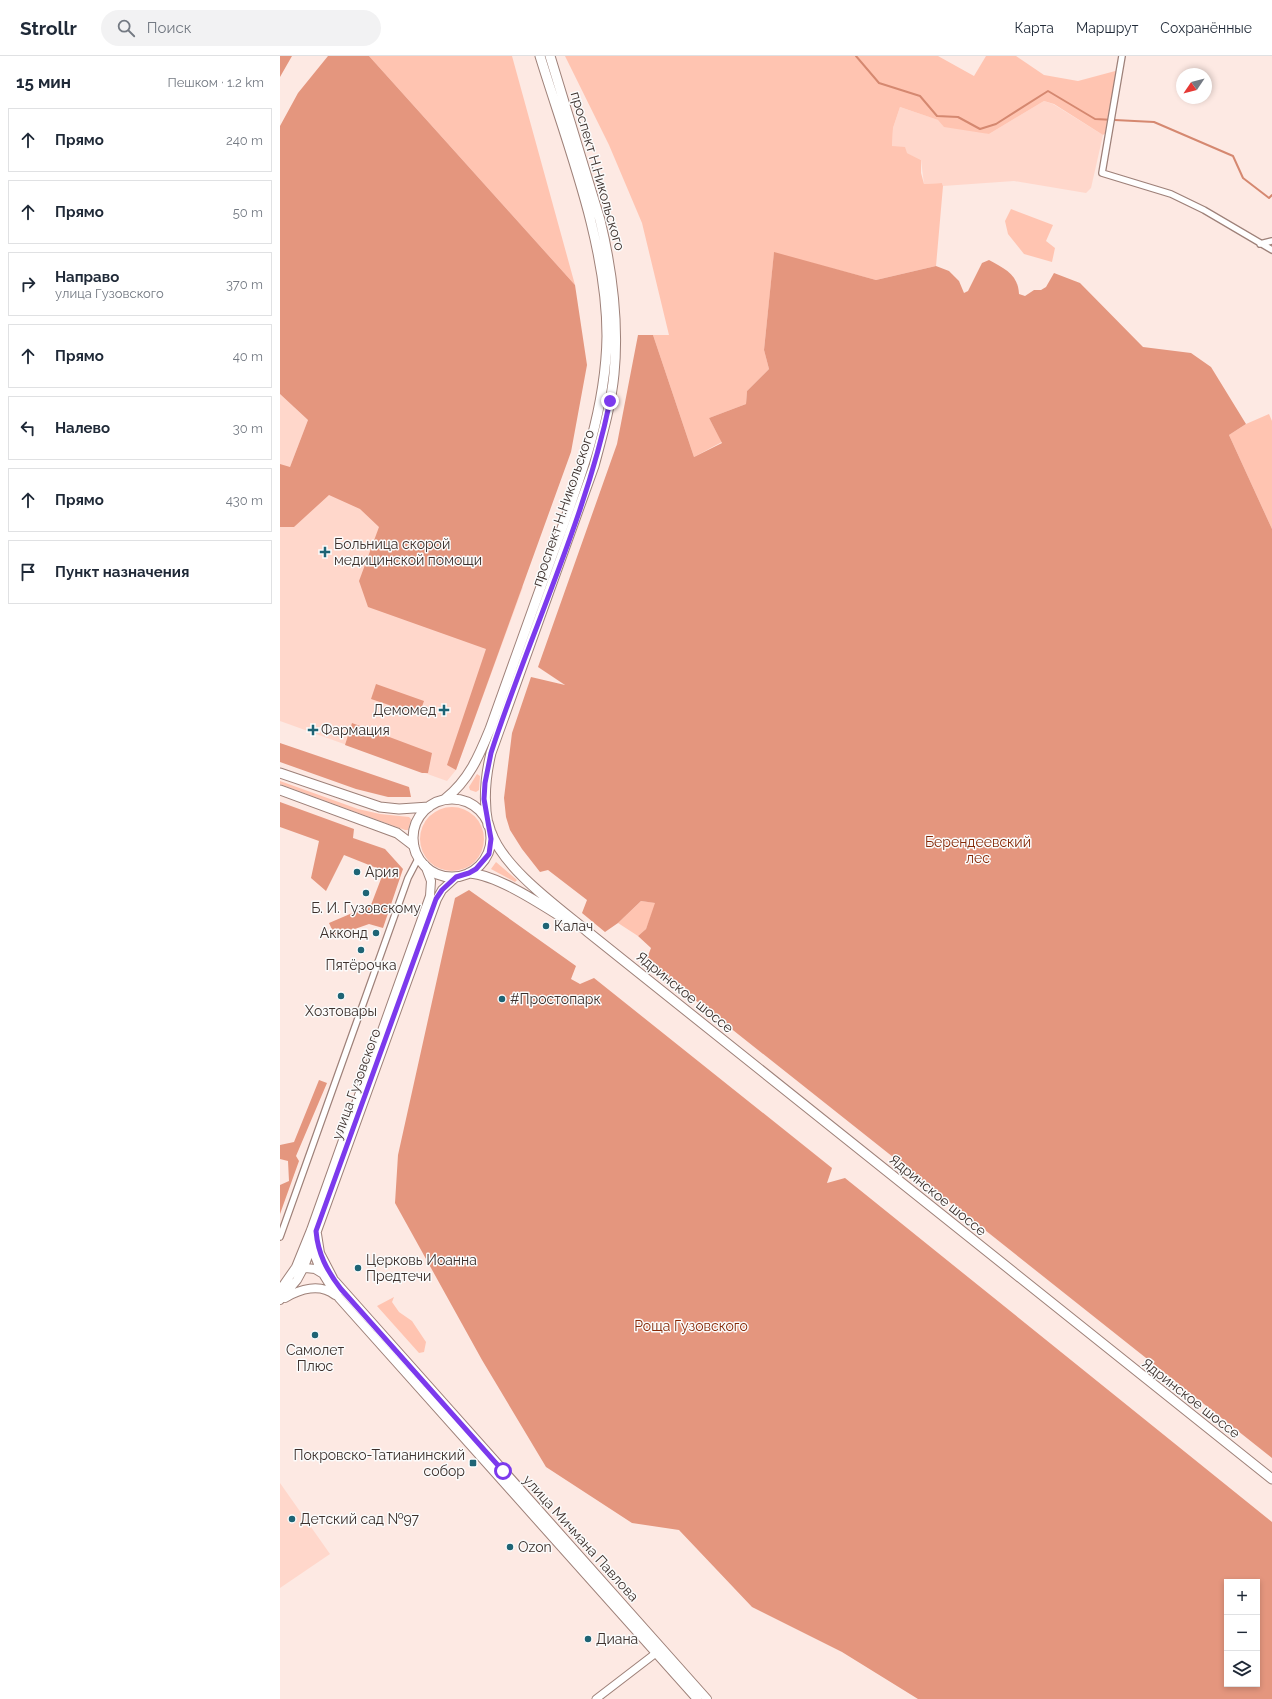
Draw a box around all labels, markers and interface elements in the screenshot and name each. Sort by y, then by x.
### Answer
search box [101,10,381,46]
text: Strollr [20,17,77,39]
icon: search [115,17,137,39]
text: Поиск [147,19,191,37]
text: Карта [1015,20,1054,36]
text: Маршрут [1076,20,1138,36]
text: Сохранённые [1160,20,1252,36]
north arrow [1176,68,1212,104]
text: 15 мин [16,72,71,92]
text: Пешком · 1.2 km [167,75,264,90]
street label: проспект Н.Никольского [568,90,628,252]
icon: ahead [17,129,39,151]
text: Прямо [55,131,104,149]
text: 240 m [226,133,263,148]
icon: ahead [17,201,39,223]
text: Прямо [55,203,104,221]
text: 50 m [233,205,263,220]
text: Направо [55,268,119,286]
icon: right [17,273,39,295]
text: 370 m [226,277,263,292]
text: улица Гузовского [55,286,164,301]
icon: ahead [17,345,39,367]
text: Прямо [55,347,104,365]
text: 40 m [233,349,263,364]
route end [601,392,619,410]
icon: left [17,417,39,439]
text: Налево [55,419,110,437]
text: 30 m [233,421,263,436]
street label: проспект Н.Никольского [529,427,597,589]
icon: ahead [17,489,39,511]
text: Прямо [55,491,104,509]
text: 430 m [226,493,263,508]
place label: Больница скорой медицинской помощи [334,536,482,568]
marker: Больница скорой медицинской помощи [319,546,331,558]
icon: arrive [17,561,39,583]
text: Пункт назначения [55,563,189,581]
place label: Демомед [373,702,436,718]
marker: Демомед [439,705,449,715]
place label: Фармация [321,722,390,738]
marker: Фармация [308,725,318,735]
park label: Берендеевский лес [925,834,1031,866]
place label: Ария [365,864,399,880]
marker: Ария [352,867,362,877]
marker: Б. И. Гузовскому [361,888,371,898]
place label: Б. И. Гузовскому [311,900,421,916]
place label: Калач [554,918,593,934]
marker: Калач [541,921,551,931]
place label: Акконд [320,925,368,941]
marker: Акконд [371,928,381,938]
marker: Пятёрочка [356,945,366,955]
street label: Ядринское шоссе [633,948,737,1036]
place label: Пятёрочка [325,957,397,973]
marker: Хозтовары [336,991,346,1001]
place label: #Простопарк [510,991,601,1007]
marker: #Простопарк [497,994,507,1004]
place label: Хозтовары [305,1003,377,1019]
street label: улица Гузовского [328,1026,384,1142]
street label: Ядринское шоссе [886,1151,990,1239]
place label: Церковь Иоанна Предтечи [366,1252,477,1284]
marker: Церковь Иоанна Предтечи [353,1263,363,1273]
park label: Роща Гузовского [634,1318,748,1334]
marker: Самолет Плюс [310,1330,320,1340]
place label: Самолет Плюс [286,1342,344,1374]
street label: Ядринское шоссе [1139,1355,1243,1441]
place label: Покровско-Татианинский собор [294,1447,465,1479]
marker: Покровско-Татианинский собор [468,1458,478,1468]
route start [494,1462,512,1480]
street label: улица Мичмана Павлова [520,1472,642,1604]
place label: Детский сад №97 [300,1511,420,1527]
marker: Детский сад №97 [287,1514,297,1524]
place label: Ozon [518,1539,552,1555]
marker: Ozon [505,1542,515,1552]
map controls [1224,1579,1260,1687]
button: + [1224,1579,1260,1615]
button: − [1224,1615,1260,1651]
place label: Диана [596,1631,638,1647]
marker: Диана [583,1634,593,1644]
button: layers [1224,1651,1260,1687]

